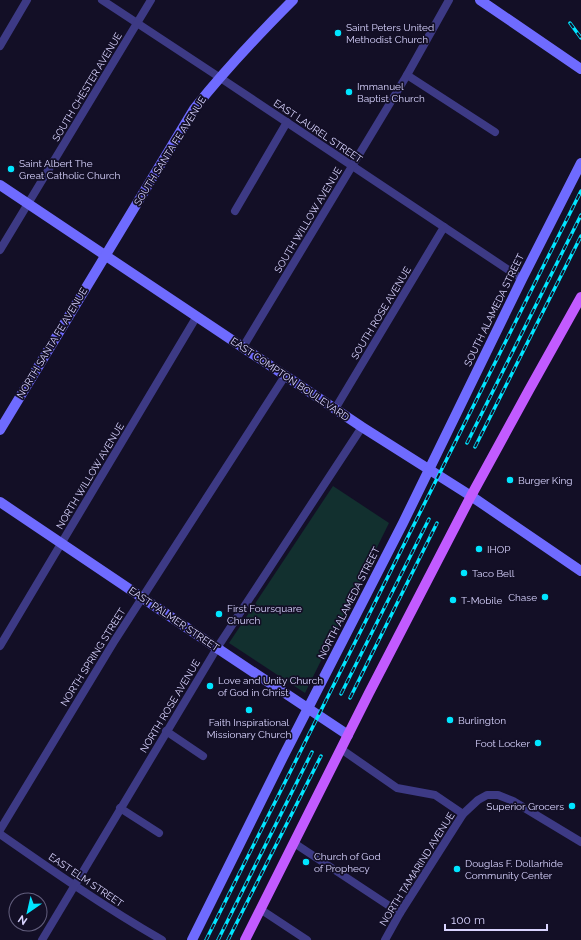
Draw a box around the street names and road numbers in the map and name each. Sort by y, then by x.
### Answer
street label: SOUTH CHESTER AVENUE [50,31,124,143]
street label: SOUTH SANTA FE AVENUE [132,94,208,208]
street label: EAST LAUREL STREET [272,97,364,165]
street label: SOUTH WILLOW AVENUE [272,165,344,275]
street label: SOUTH ALAMEDA STREET [462,252,526,368]
street label: SOUTH ROSE AVENUE [349,265,413,361]
street label: NORTH SANTA FE AVENUE [15,286,89,400]
street label: EAST COMPTON BOULEVARD [229,335,351,423]
street label: NORTH WILLOW AVENUE [54,421,126,531]
street label: NORTH ALAMEDA STREET [316,545,382,661]
street label: EAST PALMER STREET [127,585,221,653]
street label: NORTH SPRING STREET [58,606,128,708]
street label: NORTH ROSE AVENUE [138,657,202,755]
street label: NORTH TAMARIND AVENUE [377,810,457,928]
street label: EAST ELM STREET [47,851,125,909]

